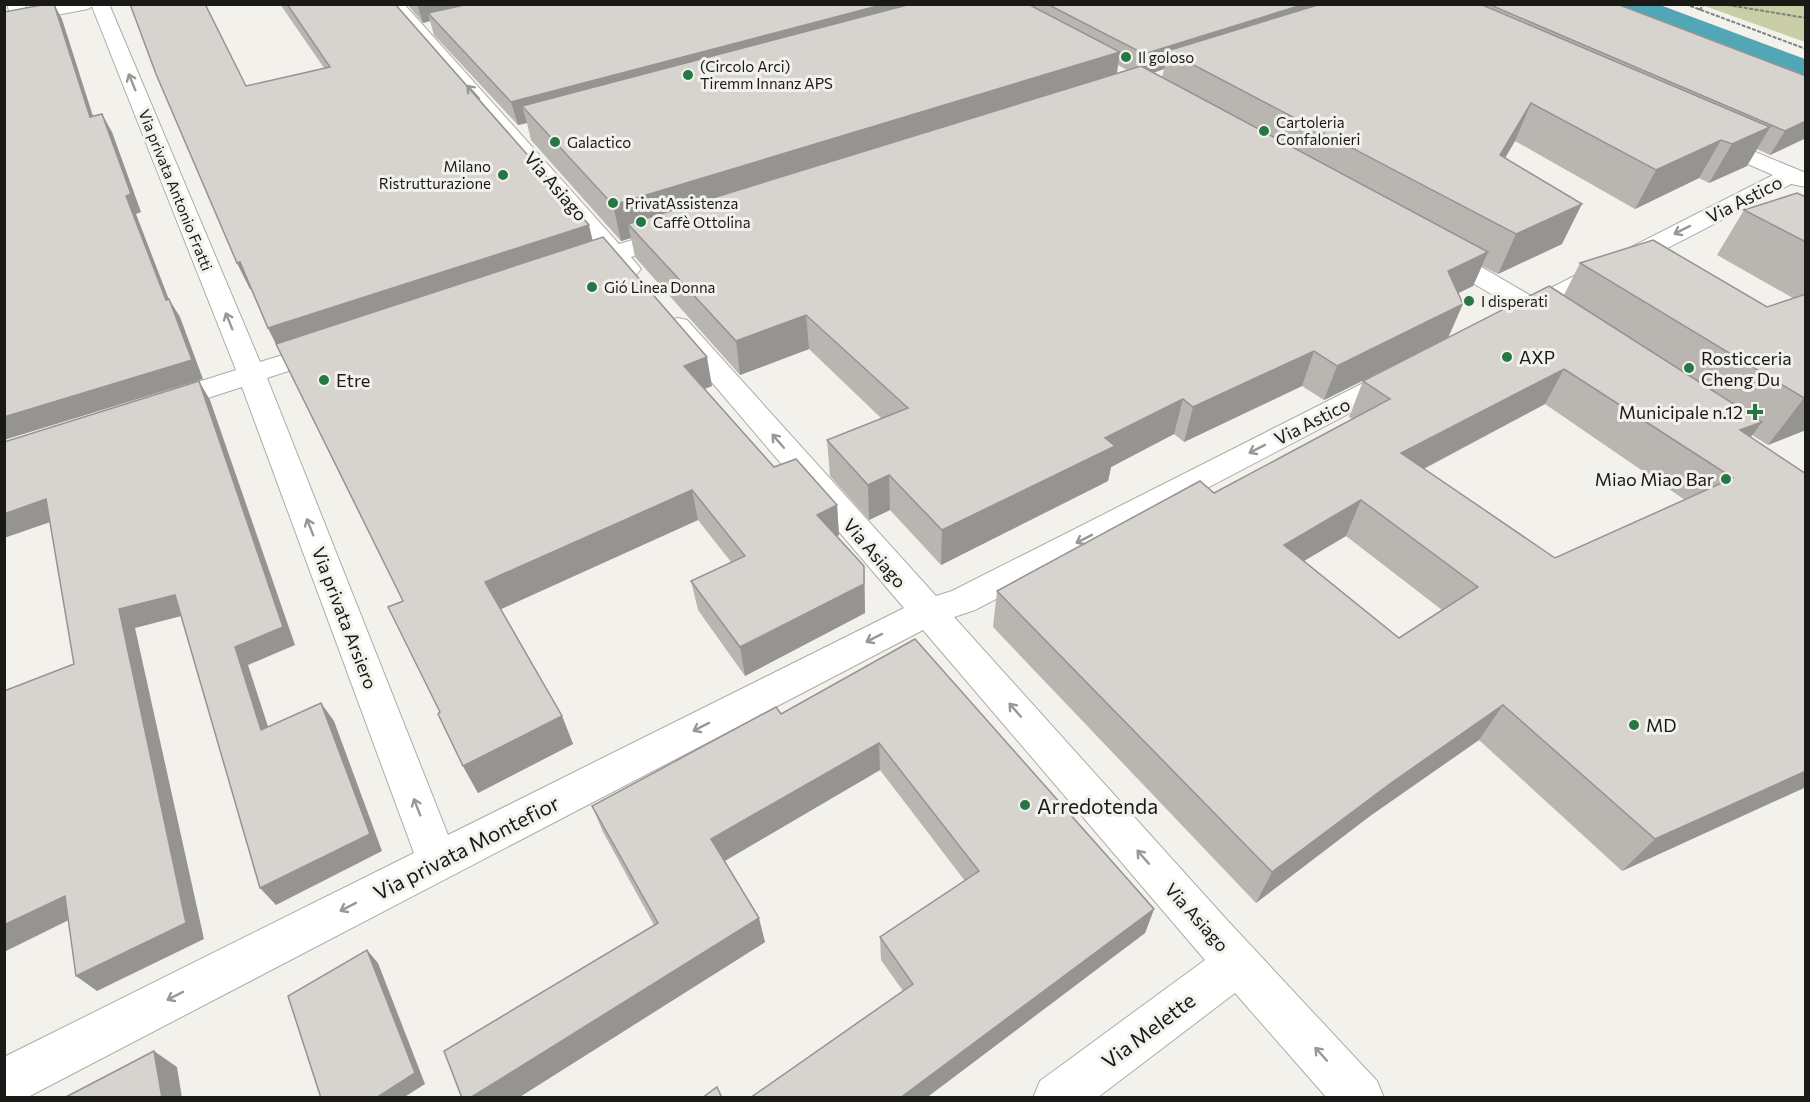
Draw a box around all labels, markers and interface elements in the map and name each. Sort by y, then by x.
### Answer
place label: Il goloso [1138,48,1194,66]
marker: Il goloso [1119,50,1133,64]
place label: (Circolo Arci) Tiremm Innanz APS [700,57,833,92]
marker: (Circolo Arci) Tiremm Innanz APS [681,68,695,82]
one-way arrow [126,73,137,92]
one-way arrow [466,85,480,100]
street label: Via privata Antonio Fratti [135,107,217,273]
place label: Cartoleria Confalonieri [1276,113,1360,148]
marker: Cartoleria Confalonieri [1257,124,1271,138]
place label: Galactico [567,133,631,151]
marker: Galactico [548,135,562,149]
street label: Via Asiago [520,147,592,225]
place label: Milano Ristrutturazione [379,157,491,192]
marker: Milano Ristrutturazione [496,168,510,182]
street label: Via Astico [1702,171,1786,227]
place label: PrivatAssistenza [625,194,738,212]
marker: PrivatAssistenza [606,196,620,210]
place label: Caffè Ottolina [653,213,751,231]
marker: Caffè Ottolina [634,215,648,229]
one-way arrow [1674,225,1692,236]
place label: Gió Linea Donna [604,278,715,296]
marker: Gió Linea Donna [585,280,599,294]
place label: I disperati [1481,292,1548,310]
marker: I disperati [1462,294,1476,308]
one-way arrow [223,312,234,331]
place label: AXP [1519,346,1555,368]
place label: Rosticceria Cheng Du [1701,347,1792,390]
marker: AXP [1500,350,1514,364]
marker: Rosticceria Cheng Du [1682,361,1696,375]
place label: Etre [336,369,370,391]
marker: Etre [317,373,331,387]
street label: Via Astico [1270,393,1354,449]
place label: Municipale n.12 [1619,401,1743,423]
marker: Municipale n.12 [1748,405,1762,419]
one-way arrow [771,434,785,449]
one-way arrow [1249,444,1267,456]
place label: Miao Miao Bar [1595,468,1714,490]
marker: Miao Miao Bar [1719,472,1733,486]
street label: Via Asiago [839,514,911,592]
one-way arrow [304,518,315,537]
one-way arrow [1075,533,1093,545]
street label: Via privata Arsiero [308,544,382,692]
one-way arrow [866,633,884,644]
one-way arrow [1008,703,1022,718]
place label: MD [1646,714,1677,736]
marker: MD [1627,718,1641,732]
one-way arrow [693,721,710,733]
street label: Via privata Montefior [369,789,563,905]
place label: Arredotenda [1037,793,1158,818]
one-way arrow [411,798,422,817]
marker: Arredotenda [1018,798,1032,812]
one-way arrow [1136,849,1150,864]
street label: Via Asiago [1160,878,1234,956]
one-way arrow [340,902,358,914]
street label: Via Melette [1096,987,1200,1073]
one-way arrow [166,991,184,1002]
one-way arrow [1314,1047,1328,1062]

